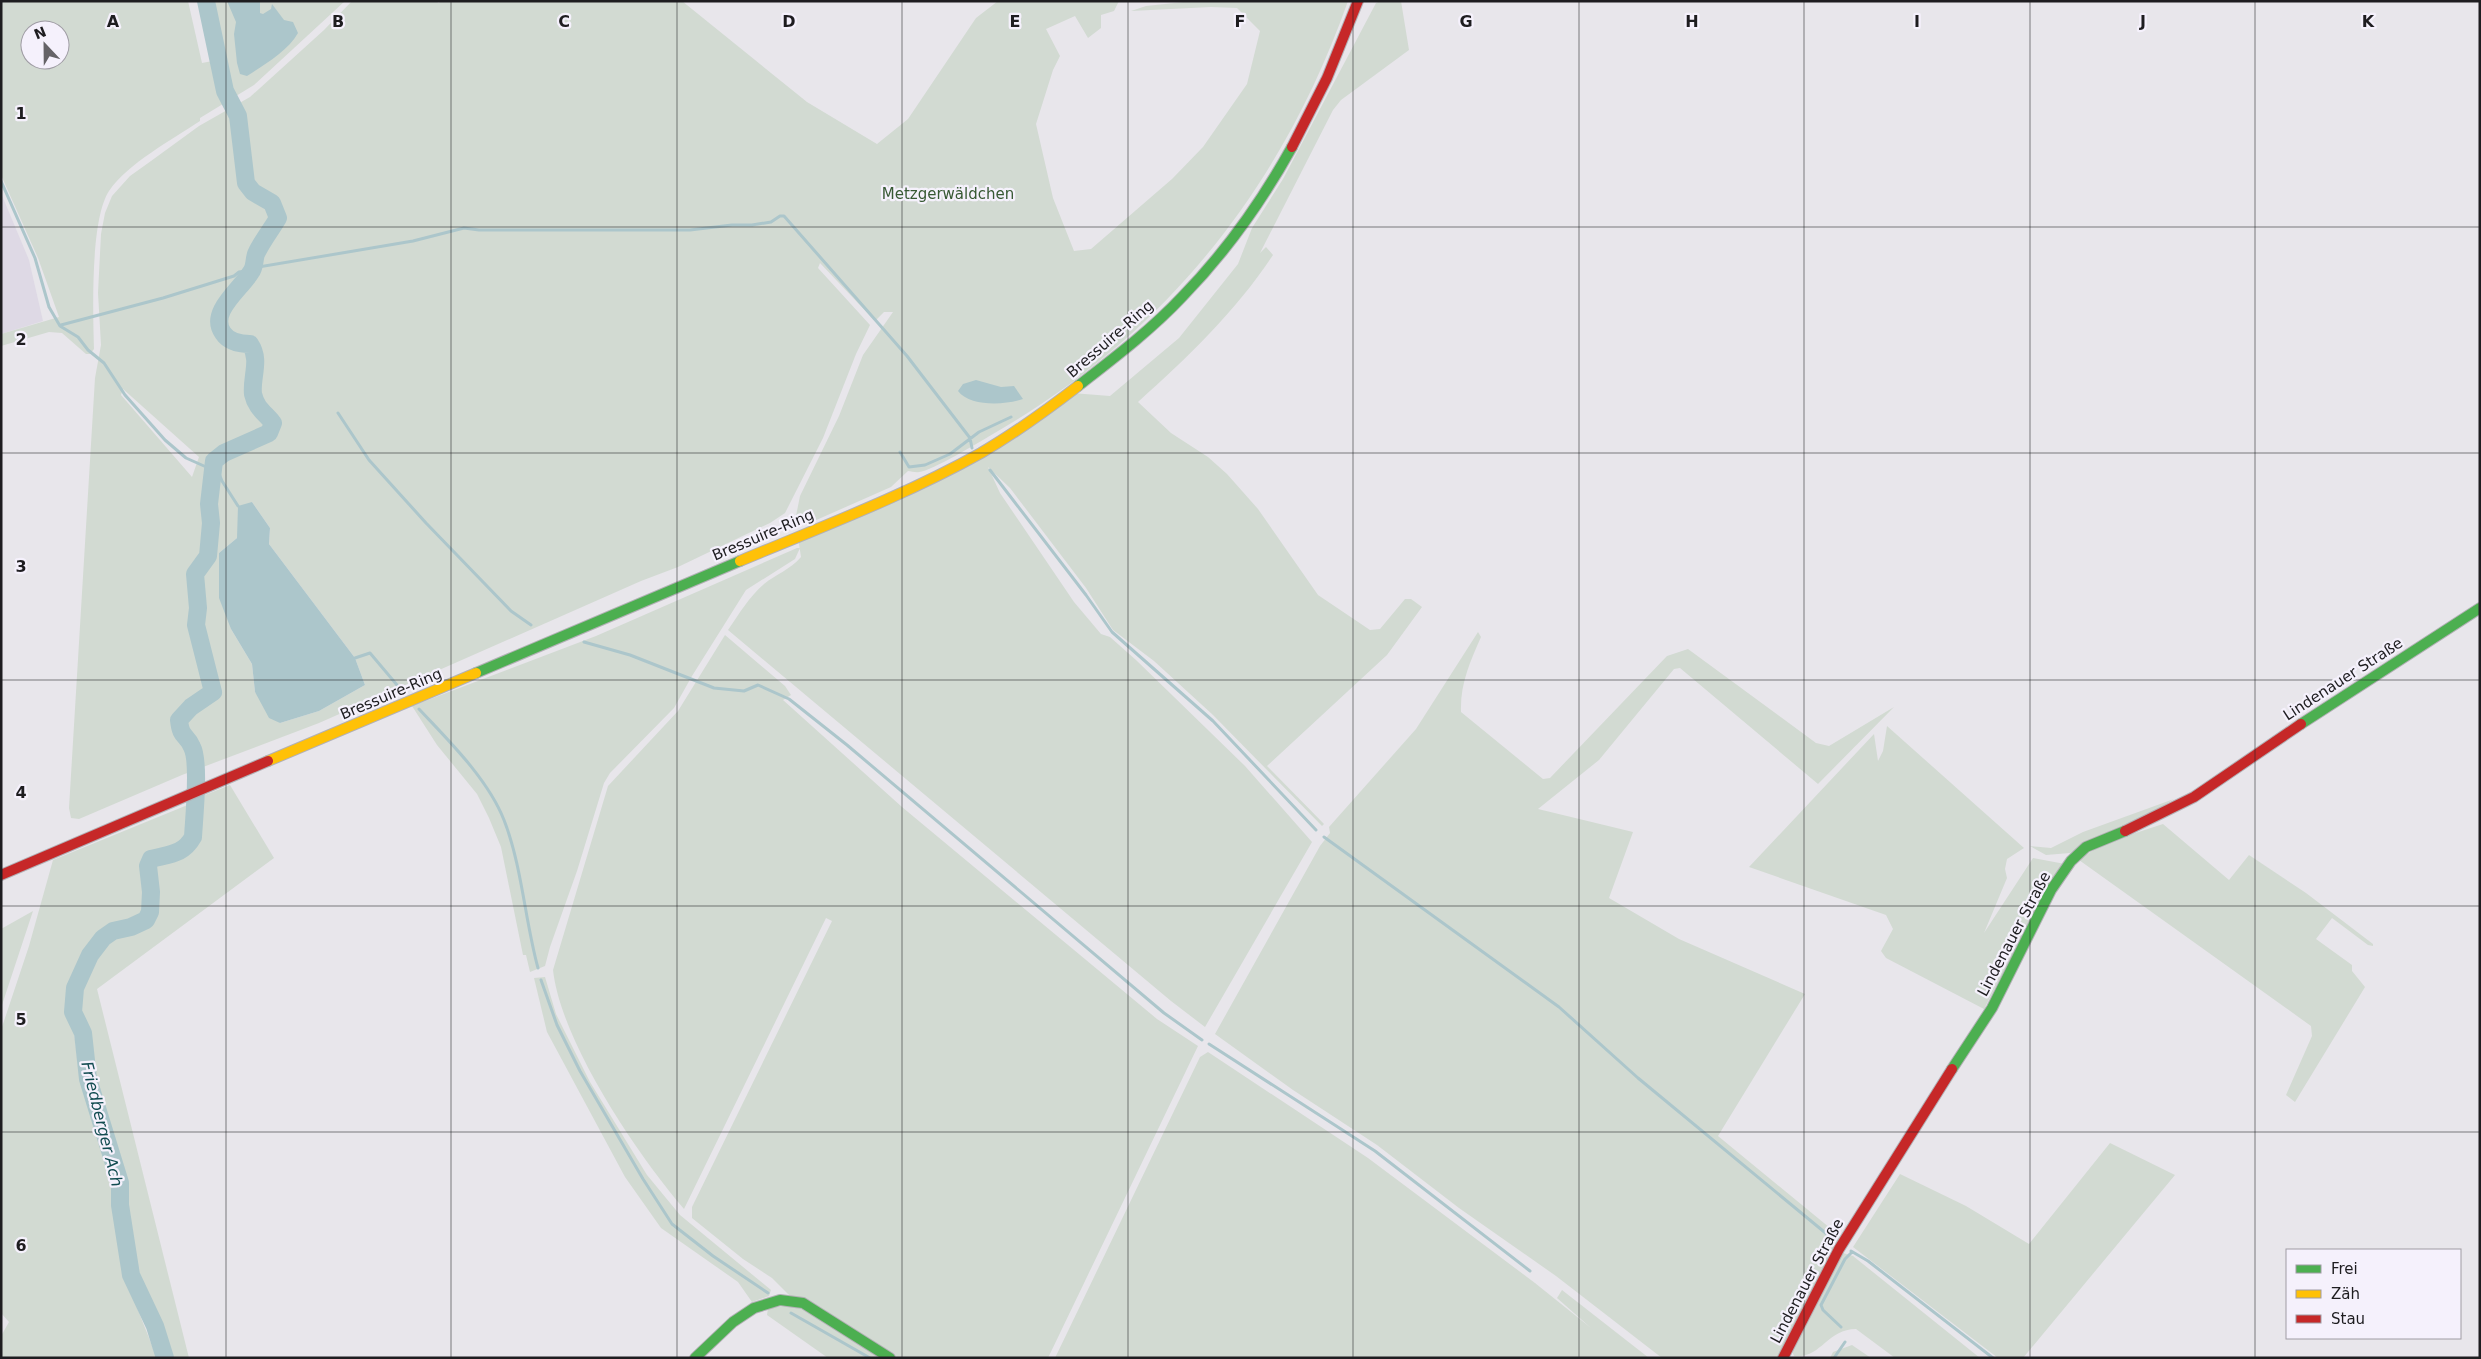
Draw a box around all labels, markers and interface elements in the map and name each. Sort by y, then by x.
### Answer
text: A [107,12,120,31]
text: B [332,12,344,31]
text: C [558,12,570,31]
text: D [782,12,796,31]
text: E [1010,12,1020,31]
text: F [1235,12,1245,31]
text: G [1459,12,1473,31]
text: H [1685,12,1699,31]
text: I [1914,12,1920,31]
text: J [2139,12,2146,31]
text: K [2362,12,2375,31]
north arrow [20,20,70,70]
text: N [32,23,49,43]
text: 1 [15,104,27,123]
park label: Metzgerwäldchen [882,185,1014,203]
street label: Bressuire-Ring [1063,297,1157,381]
text: 2 [15,330,27,349]
street label: Bressuire-Ring [709,505,817,565]
text: 3 [15,557,27,576]
street label: Lindenauer Straße [2280,634,2406,724]
street label: Bressuire-Ring [337,664,445,724]
text: 4 [15,783,27,802]
street label: Lindenauer Straße [1974,869,2054,999]
text: 5 [15,1010,27,1029]
water label: Friedberger Ach [77,1059,127,1189]
street label: Lindenauer Straße [1767,1216,1847,1346]
text: 6 [15,1236,27,1255]
legend [2286,1249,2461,1339]
text: Frei [2331,1260,2358,1278]
text: Zäh [2331,1285,2360,1303]
text: Stau [2331,1310,2365,1328]

